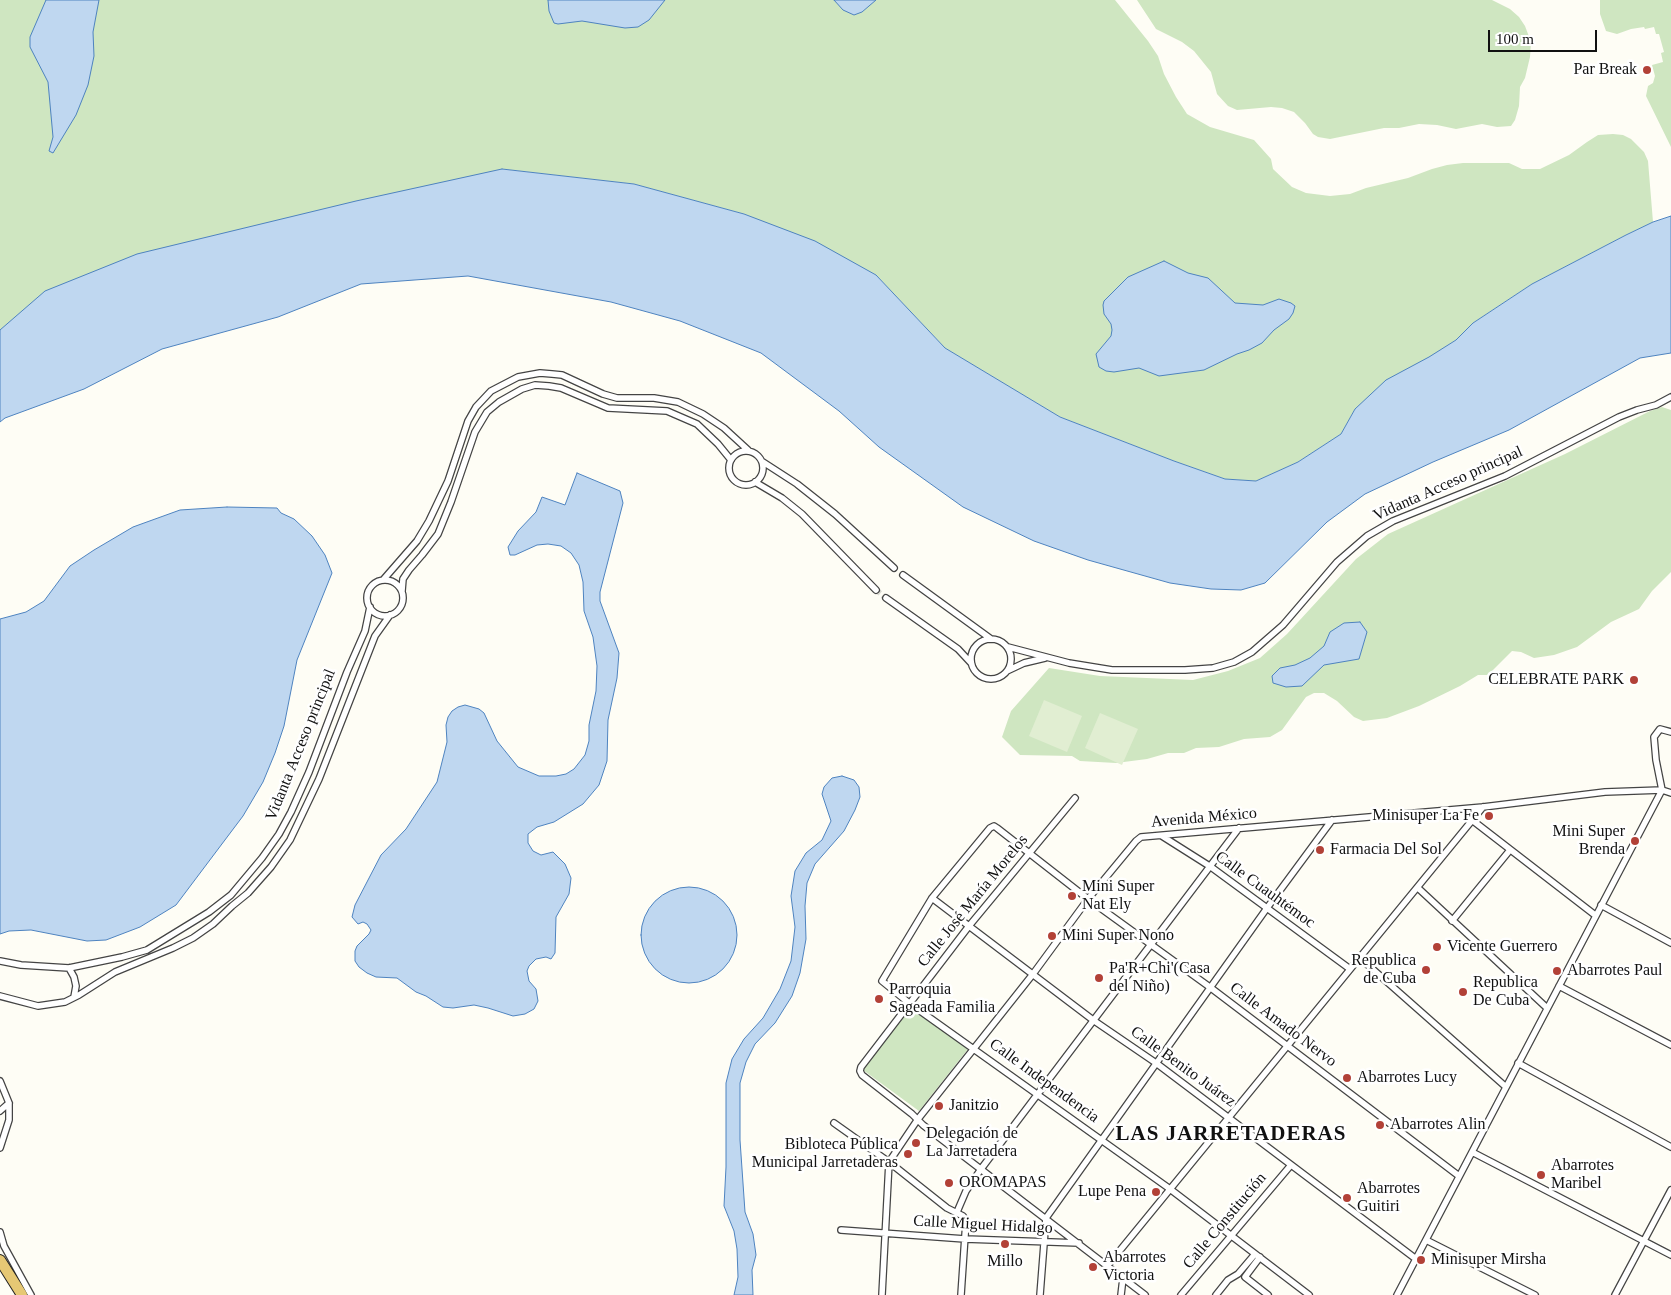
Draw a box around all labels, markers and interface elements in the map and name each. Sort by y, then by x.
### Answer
scale bar [1491,20,1600,52]
text: 100 m [1496,31,1534,47]
place label: Par Break [1573,60,1637,80]
marker: Par Break [1641,64,1653,76]
street label: Vidanta Acceso principal [1370,442,1526,526]
street label: Vidanta Acceso principal [262,666,340,824]
place label: CELEBRATE PARK [1488,670,1624,690]
marker: CELEBRATE PARK [1628,674,1640,686]
street label: Avenida México [1150,804,1258,832]
place label: Minisuper La Fe [1372,806,1479,826]
marker: Minisuper La Fe [1483,810,1495,822]
place label: Mini Super Brenda [1553,822,1625,860]
street label: Calle José María Morelos [914,831,1032,971]
marker: Mini Super Brenda [1629,835,1641,847]
place label: Farmacia Del Sol [1330,840,1442,860]
marker: Farmacia Del Sol [1314,844,1326,856]
street label: Calle Cuauhtémoc [1211,847,1319,933]
place label: Mini Super Nat Ely [1082,877,1154,915]
marker: Mini Super Nat Ely [1066,890,1078,902]
place label: Mini Super Nono [1062,926,1174,946]
marker: Mini Super Nono [1046,930,1058,942]
place label: Vicente Guerrero [1447,937,1558,957]
marker: Vicente Guerrero [1431,941,1443,953]
place label: Republica de Cuba [1351,951,1416,989]
place label: Pa'R+Chi'(Casa del Niño) [1109,959,1210,997]
place label: Abarrotes Paul [1567,961,1663,981]
marker: Republica de Cuba [1420,964,1432,976]
marker: Abarrotes Paul [1551,965,1563,977]
marker: Pa'R+Chi'(Casa del Niño) [1093,972,1105,984]
place label: Republica De Cuba [1473,973,1538,1011]
street label: Calle Amado Nervo [1226,979,1340,1071]
place label: Parroquia Sageada Familia [889,980,995,1018]
marker: Republica De Cuba [1457,986,1469,998]
marker: Parroquia Sageada Familia [873,993,885,1005]
street label: Calle Benito Juárez [1127,1022,1239,1112]
street label: Calle Independencia [985,1035,1103,1127]
place label: Abarrotes Lucy [1357,1068,1457,1088]
marker: Abarrotes Lucy [1341,1072,1353,1084]
place label: Janitzio [949,1096,999,1116]
marker: Janitzio [933,1100,945,1112]
place label: Abarrotes Alin [1390,1115,1486,1135]
marker: Abarrotes Alin [1374,1119,1386,1131]
district label: LAS JARRETADERAS [1114,1122,1348,1148]
place label: Delegación de La Jarretadera [926,1124,1018,1162]
place label: Bibloteca Pública Municipal Jarretaderas [752,1135,898,1173]
marker: Delegación de La Jarretadera [910,1137,922,1149]
marker: Bibloteca Pública Municipal Jarretaderas [902,1148,914,1160]
place label: Abarrotes Maribel [1551,1156,1614,1194]
street label: Calle Constitución [1179,1169,1271,1273]
marker: Abarrotes Maribel [1535,1169,1547,1181]
place label: OROMAPAS [959,1173,1046,1193]
marker: OROMAPAS [943,1177,955,1189]
place label: Abarrotes Guitiri [1357,1179,1420,1217]
place label: Lupe Pena [1078,1182,1146,1202]
marker: Lupe Pena [1150,1186,1162,1198]
marker: Abarrotes Guitiri [1341,1192,1353,1204]
street label: Calle Miguel Hidalgo [913,1212,1053,1238]
marker: Millo [999,1238,1011,1250]
place label: Abarrotes Victoria [1103,1248,1166,1286]
place label: Minisuper Mirsha [1431,1250,1546,1270]
place label: Millo [987,1252,1023,1272]
marker: Minisuper Mirsha [1415,1254,1427,1266]
marker: Abarrotes Victoria [1087,1261,1099,1273]

